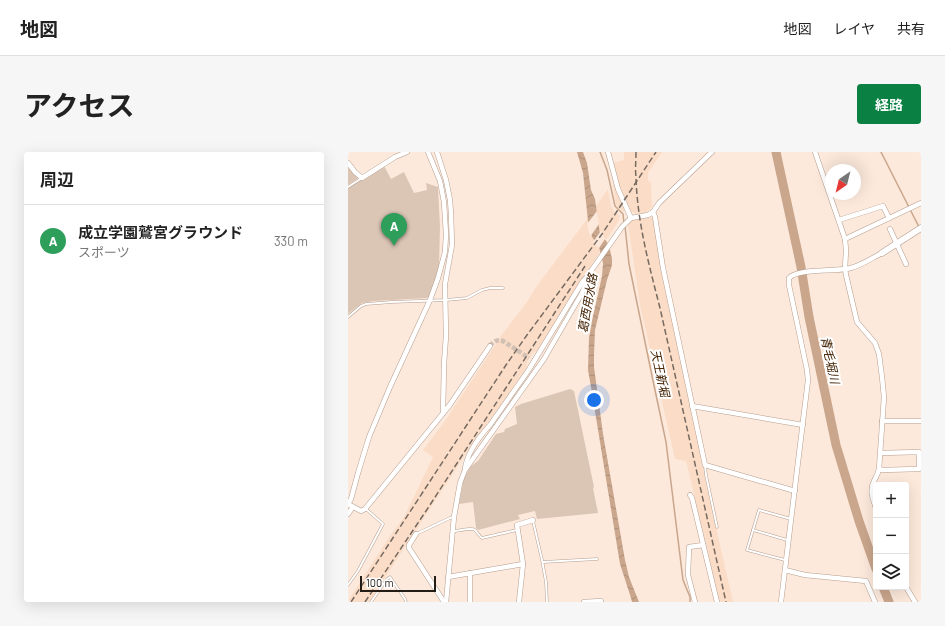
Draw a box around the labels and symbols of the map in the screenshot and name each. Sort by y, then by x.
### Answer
north arrow [825,164,861,200]
pin: A [381,213,407,246]
water label: 葛西用水路 [575,271,599,334]
water label: 青毛堀川 [819,335,843,387]
water label: 天王新堀 [649,348,673,400]
your location [584,390,604,410]
scale bar [360,574,436,593]

